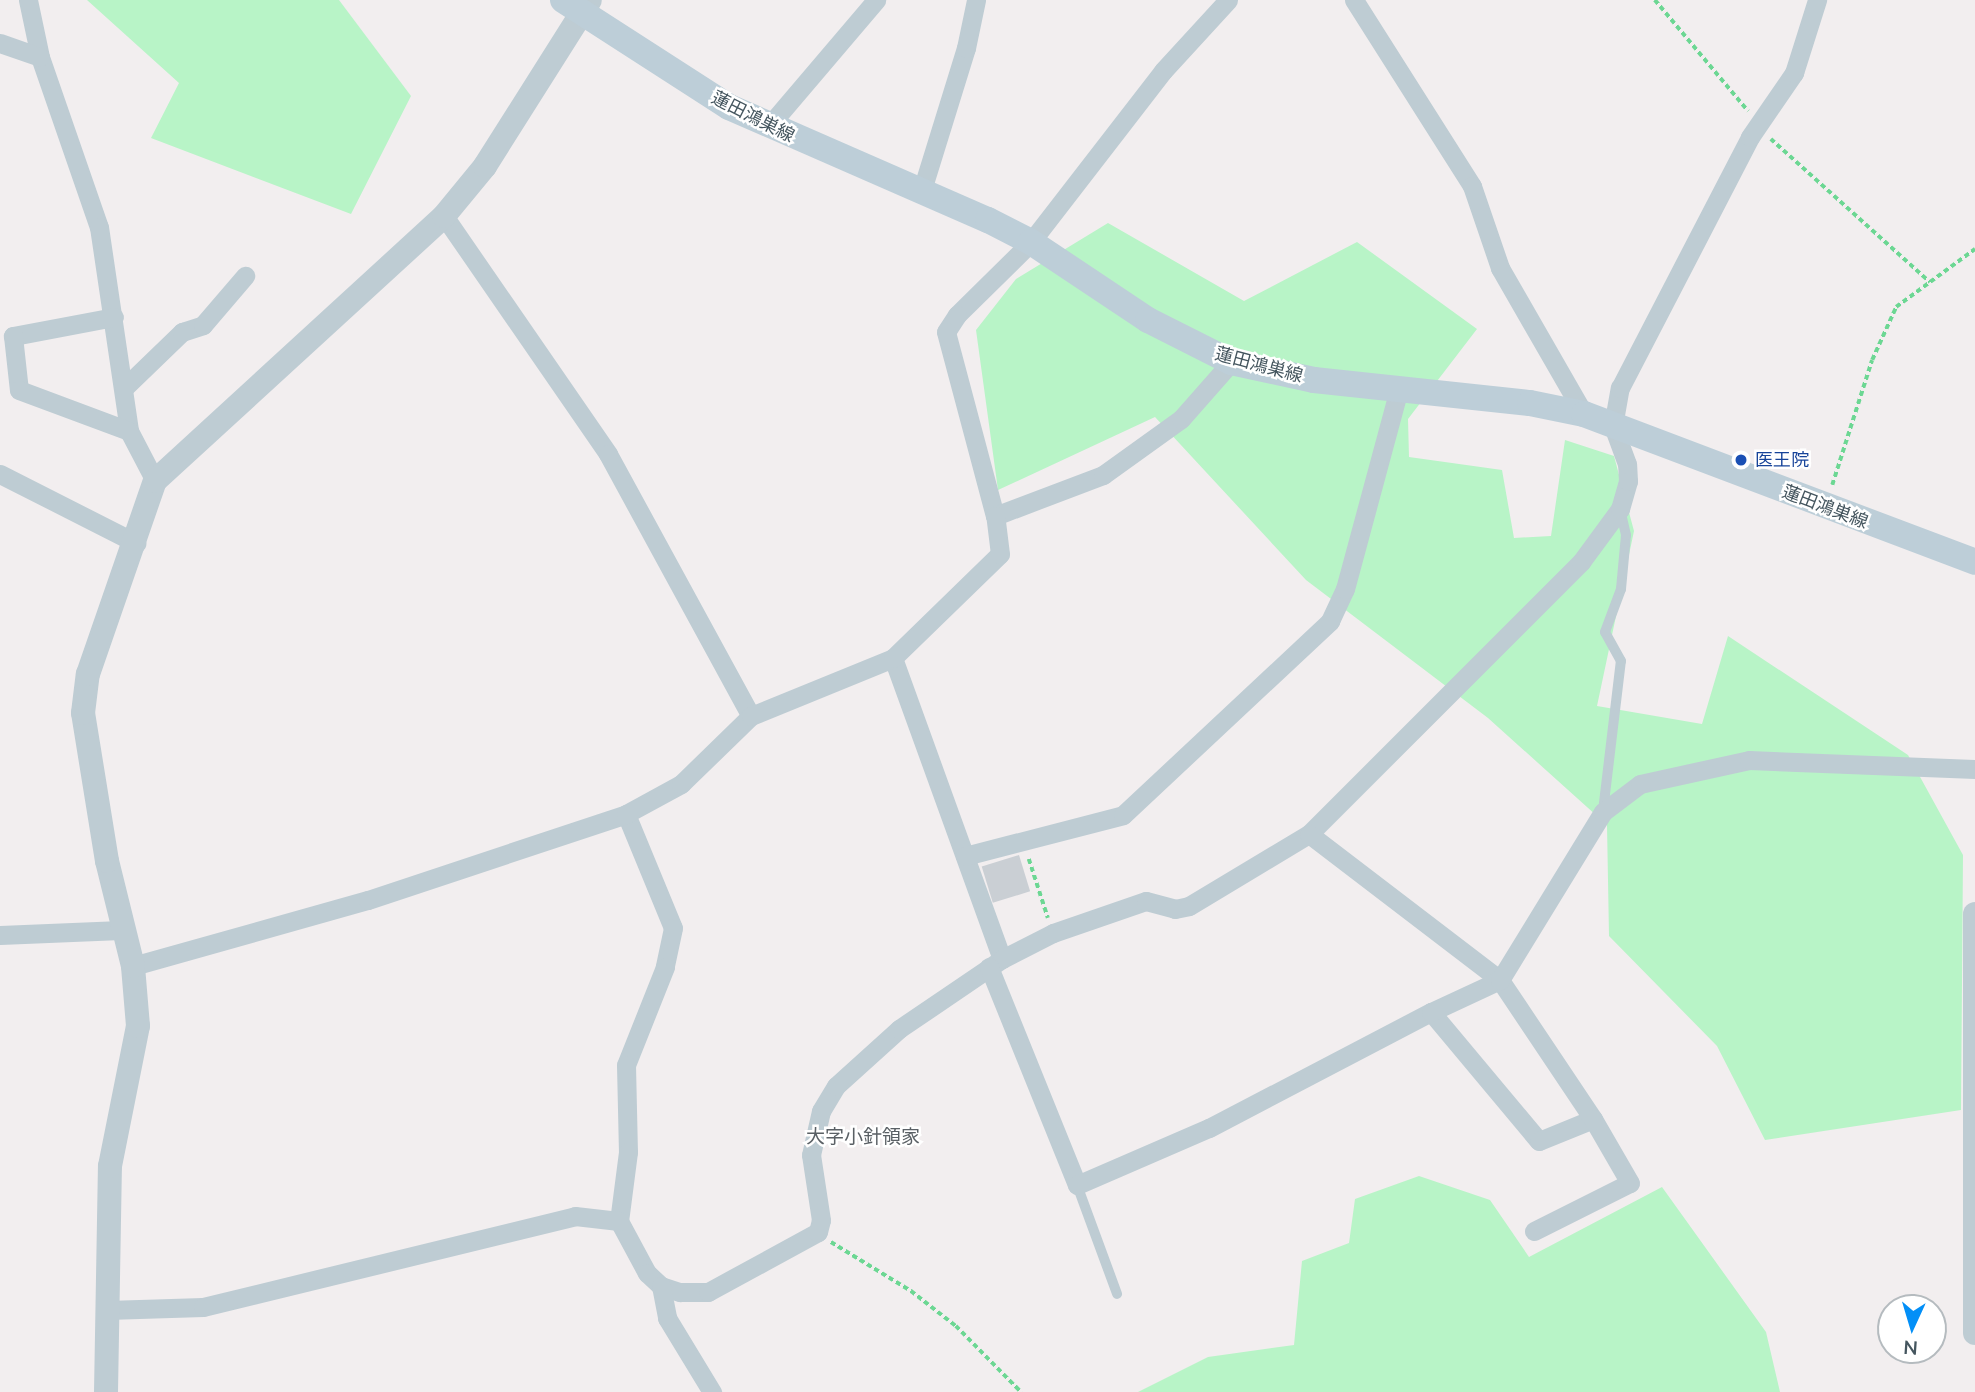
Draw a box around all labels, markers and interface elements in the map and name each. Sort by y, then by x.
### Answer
street label: 蓮田鴻巣線 [708,87,798,147]
street label: 蓮田鴻巣線 [1213,343,1305,387]
place label: 医王院 [1755,449,1809,471]
marker: 医王院 [1733,452,1749,468]
street label: 蓮田鴻巣線 [1779,481,1871,533]
district label: 大字小針領家 [806,1126,920,1148]
north arrow [1877,1294,1947,1364]
text: N [1903,1335,1919,1360]

